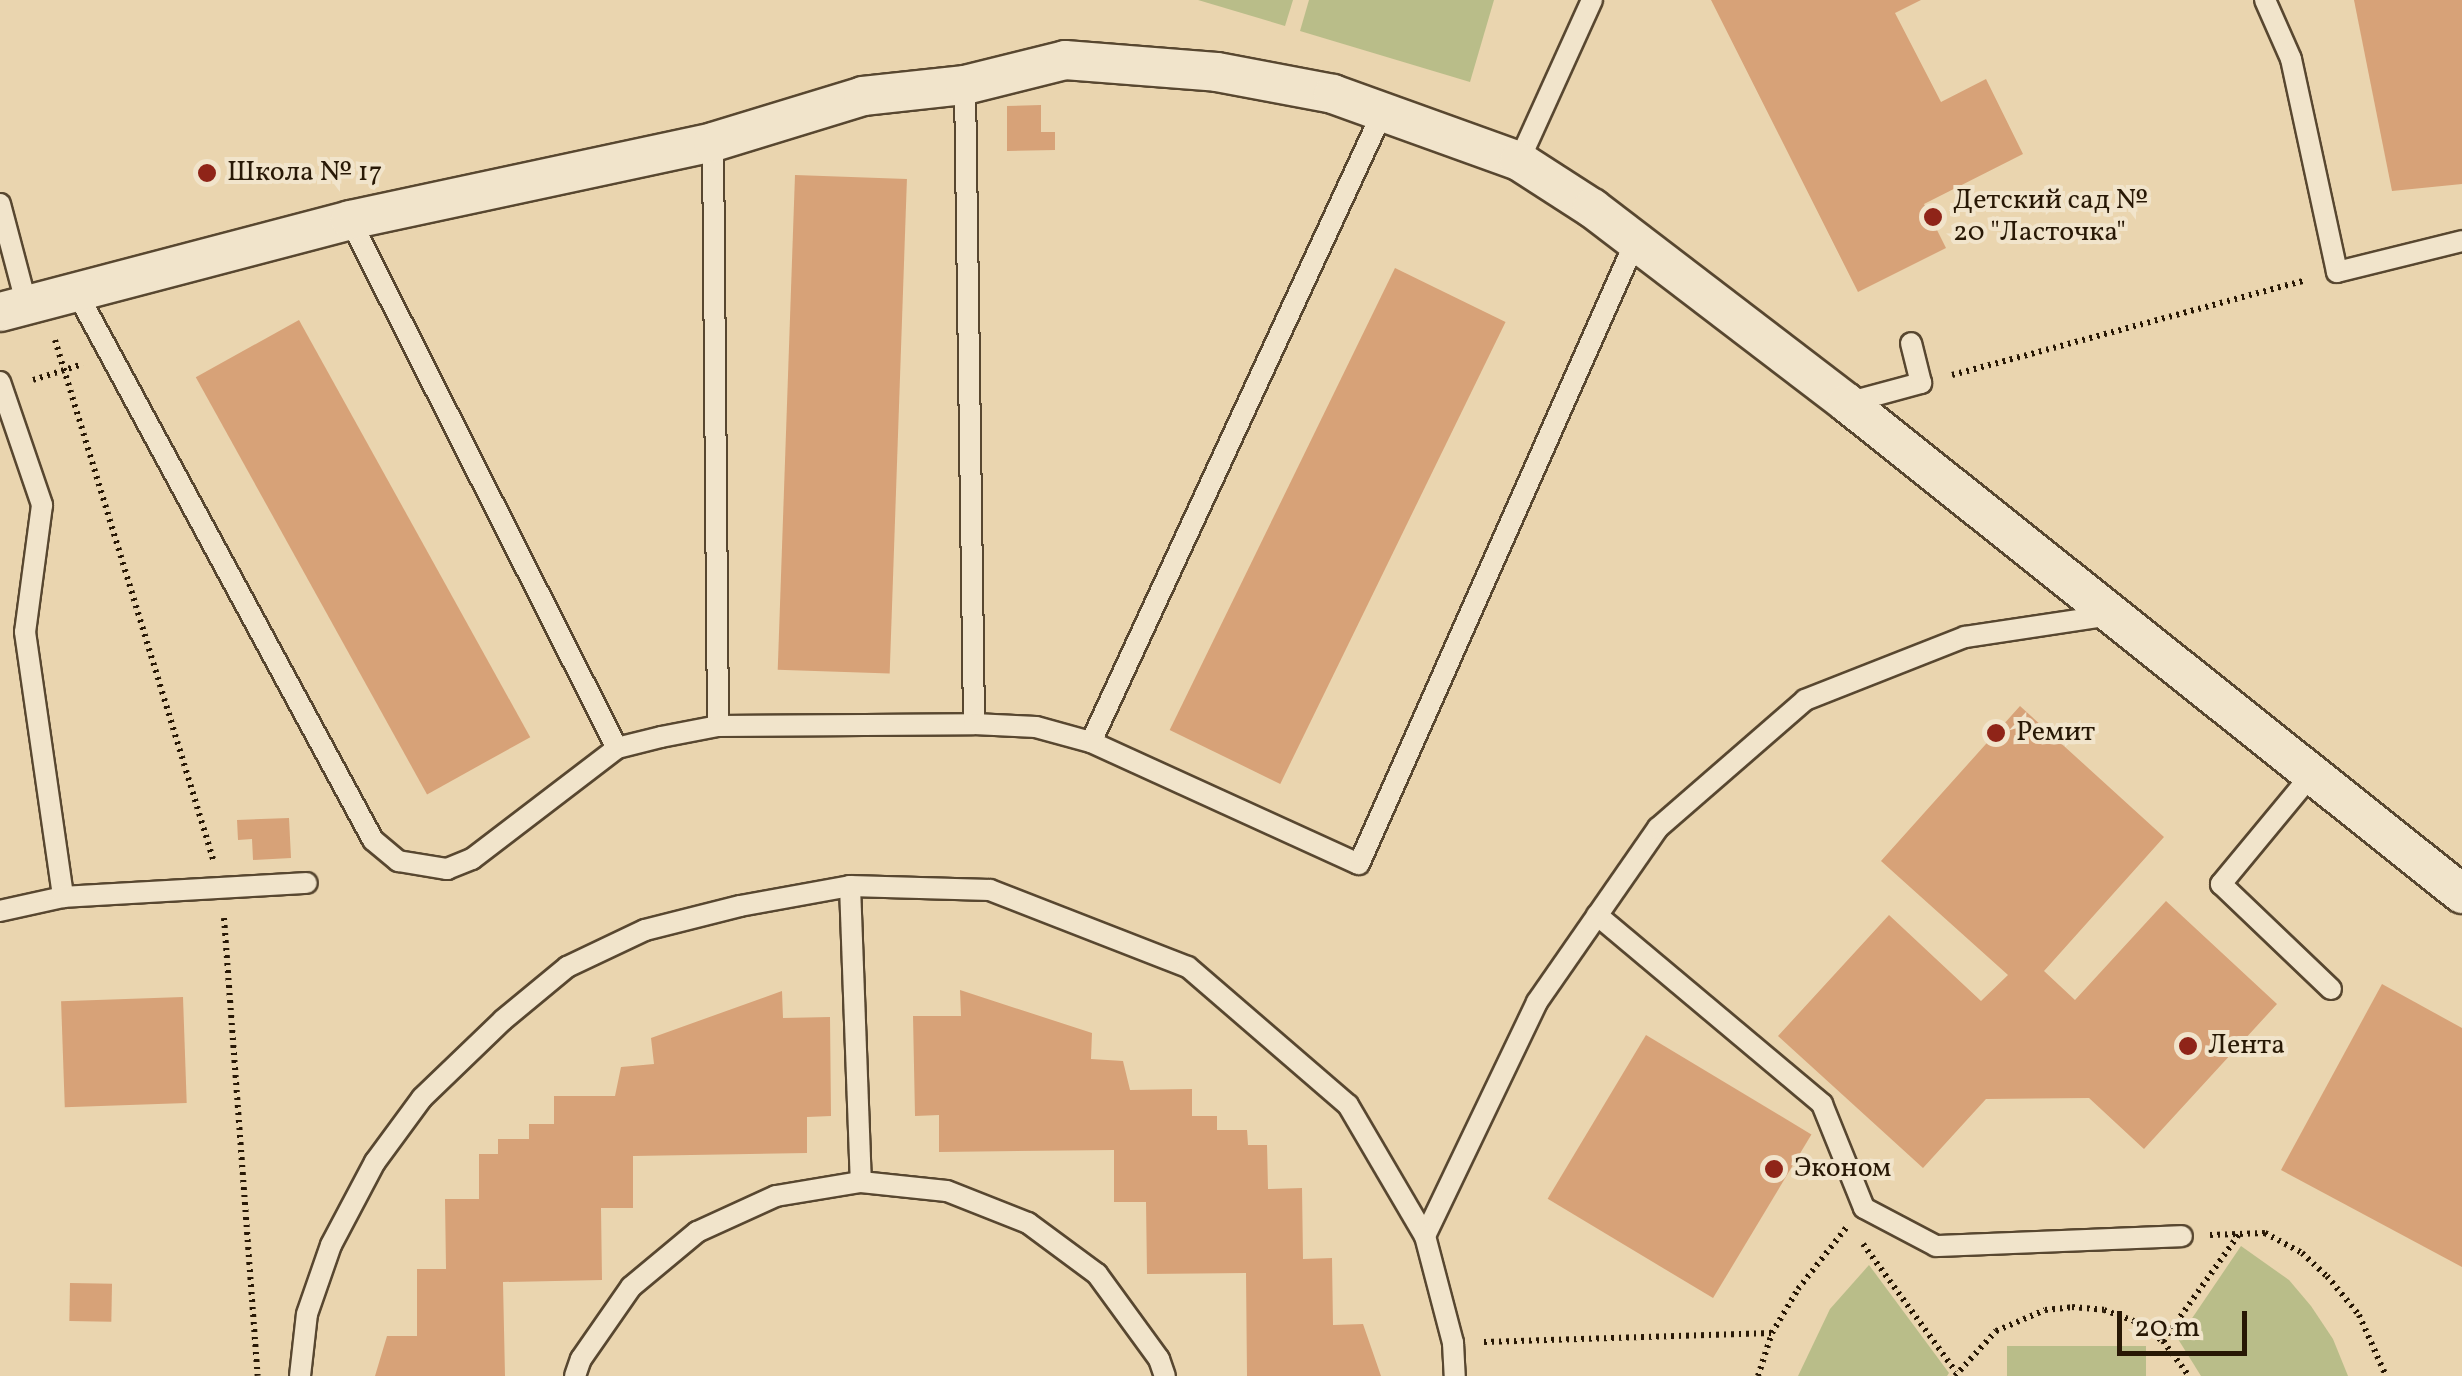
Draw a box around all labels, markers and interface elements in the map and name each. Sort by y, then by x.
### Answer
place label: Школа № 17 [227,156,382,190]
marker: Школа № 17 [196,162,218,184]
place label: Детский сад № 20 "Ласточка" [1953,184,2148,250]
marker: Детский сад № 20 "Ласточка" [1922,206,1944,228]
place label: Ремит [2016,716,2095,750]
marker: Ремит [1985,722,2007,744]
place label: Лента [2208,1029,2285,1063]
marker: Лента [2177,1035,2199,1057]
place label: Эконом [1794,1152,1891,1186]
marker: Эконом [1763,1158,1785,1180]
scale bar [2122,1291,2252,1353]
text: 20 m [2134,1307,2200,1349]

